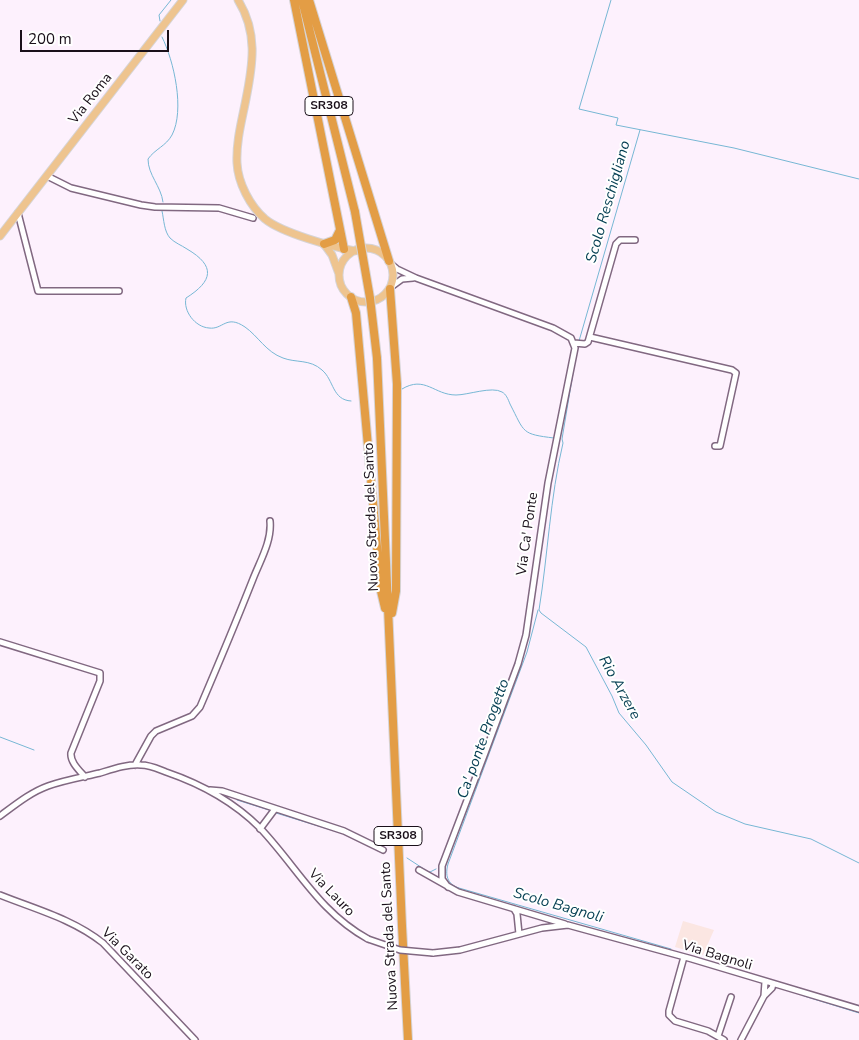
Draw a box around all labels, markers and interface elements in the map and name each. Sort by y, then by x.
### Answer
scale bar [22,20,171,52]
text: 200 m [28,29,72,49]
street label: Via Roma [66,70,116,128]
road number: SR308 [305,96,353,115]
water label: Scolo Reschigliano [583,139,635,265]
street label: Nuova Strada del Santo [361,442,383,592]
street label: Via Ca' Ponte [514,491,542,577]
water label: Rio Arzere [594,653,644,723]
water label: Ca' ponte Progetto [454,677,514,801]
road number: SR308 [374,826,422,846]
street label: Nuova Strada del Santo [378,861,402,1011]
street label: Via Lauro [304,866,358,920]
water label: Scolo Bagnoli [511,885,605,927]
street label: Via Garato [98,925,156,983]
street label: Via Bagnoli [680,937,754,975]

